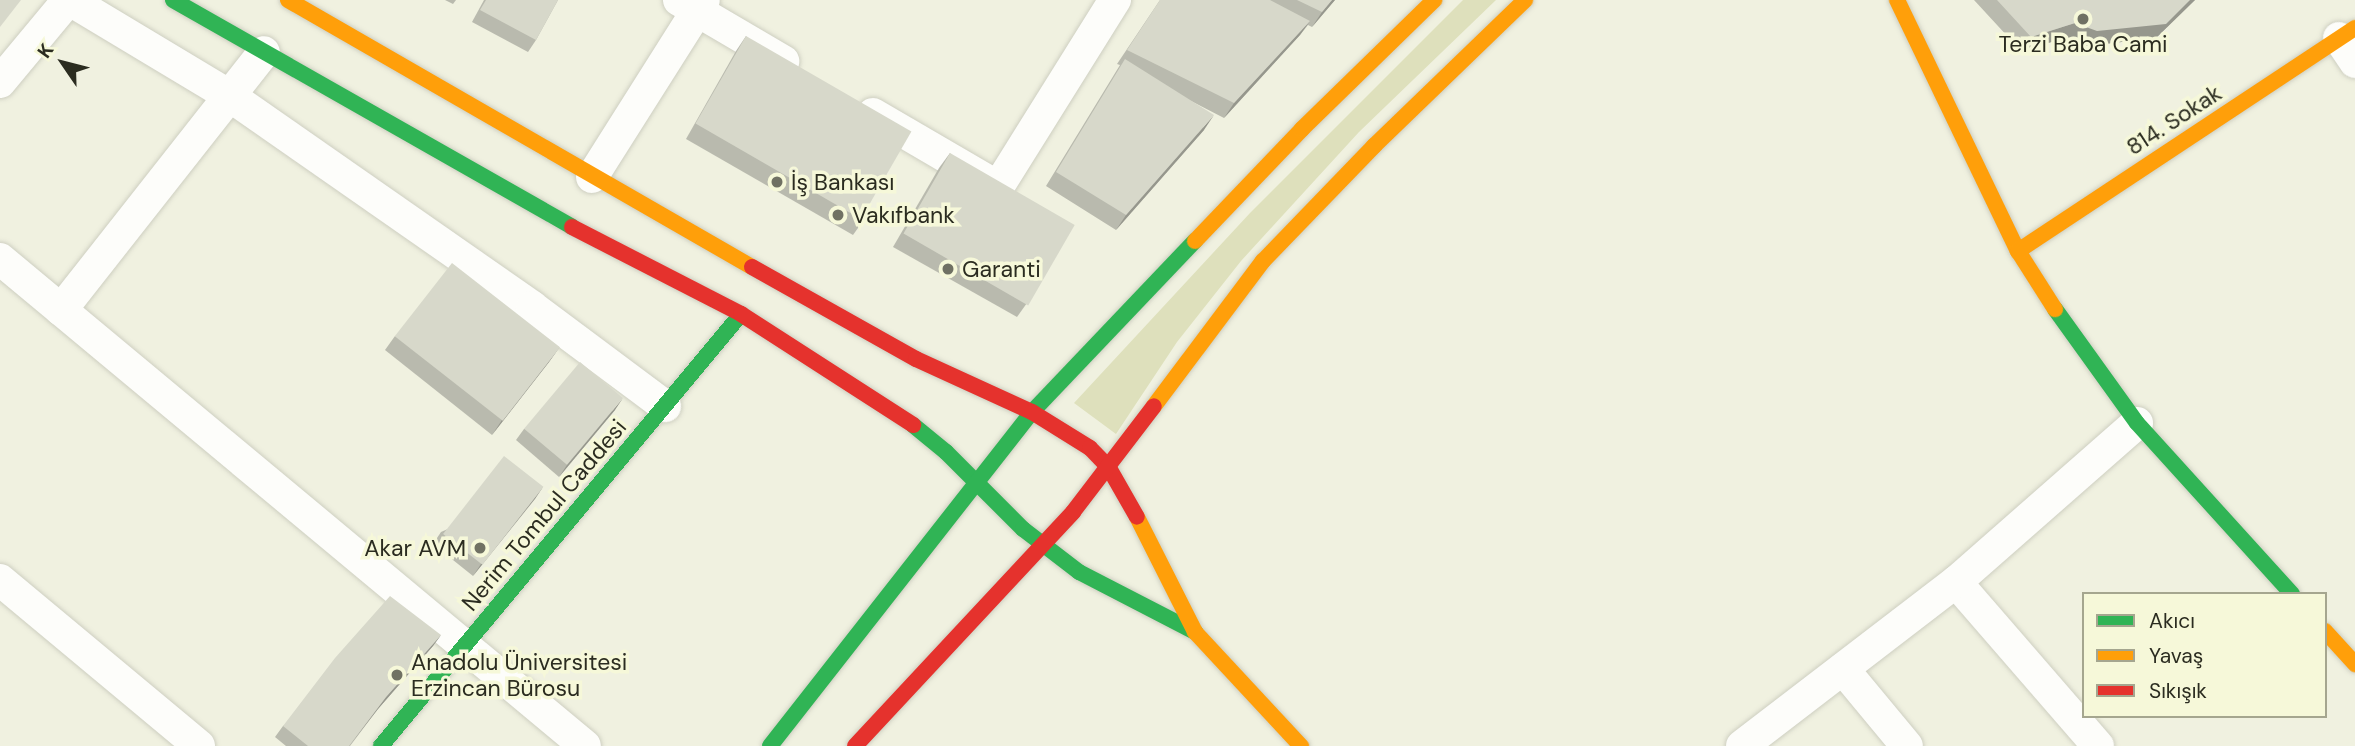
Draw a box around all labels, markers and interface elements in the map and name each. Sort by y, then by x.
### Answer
marker: Terzi Baba Cami [2075,11,2091,27]
north arrow [28,28,98,98]
place label: Terzi Baba Cami [1998,30,2168,58]
text: K [32,38,59,63]
street label: 814. Sokak [2121,79,2227,161]
place label: İş Bankası [791,168,894,196]
marker: İş Bankası [769,174,785,190]
place label: Vakıfbank [852,201,955,229]
marker: Vakıfbank [830,207,846,223]
place label: Garanti [962,255,1041,283]
marker: Garanti [940,261,956,277]
street label: Nerim Tombul Caddesi [456,414,632,616]
place label: Akar AVM [364,534,466,562]
marker: Akar AVM [472,540,488,556]
legend [2082,592,2327,718]
text: Akıcı [2149,607,2195,635]
text: Yavaş [2149,642,2203,670]
place label: Anadolu Üniversitesi Erzincan Bürosu [411,648,627,702]
marker: Anadolu Üniversitesi Erzincan Bürosu [389,667,405,683]
text: Sıkışık [2149,677,2207,705]

